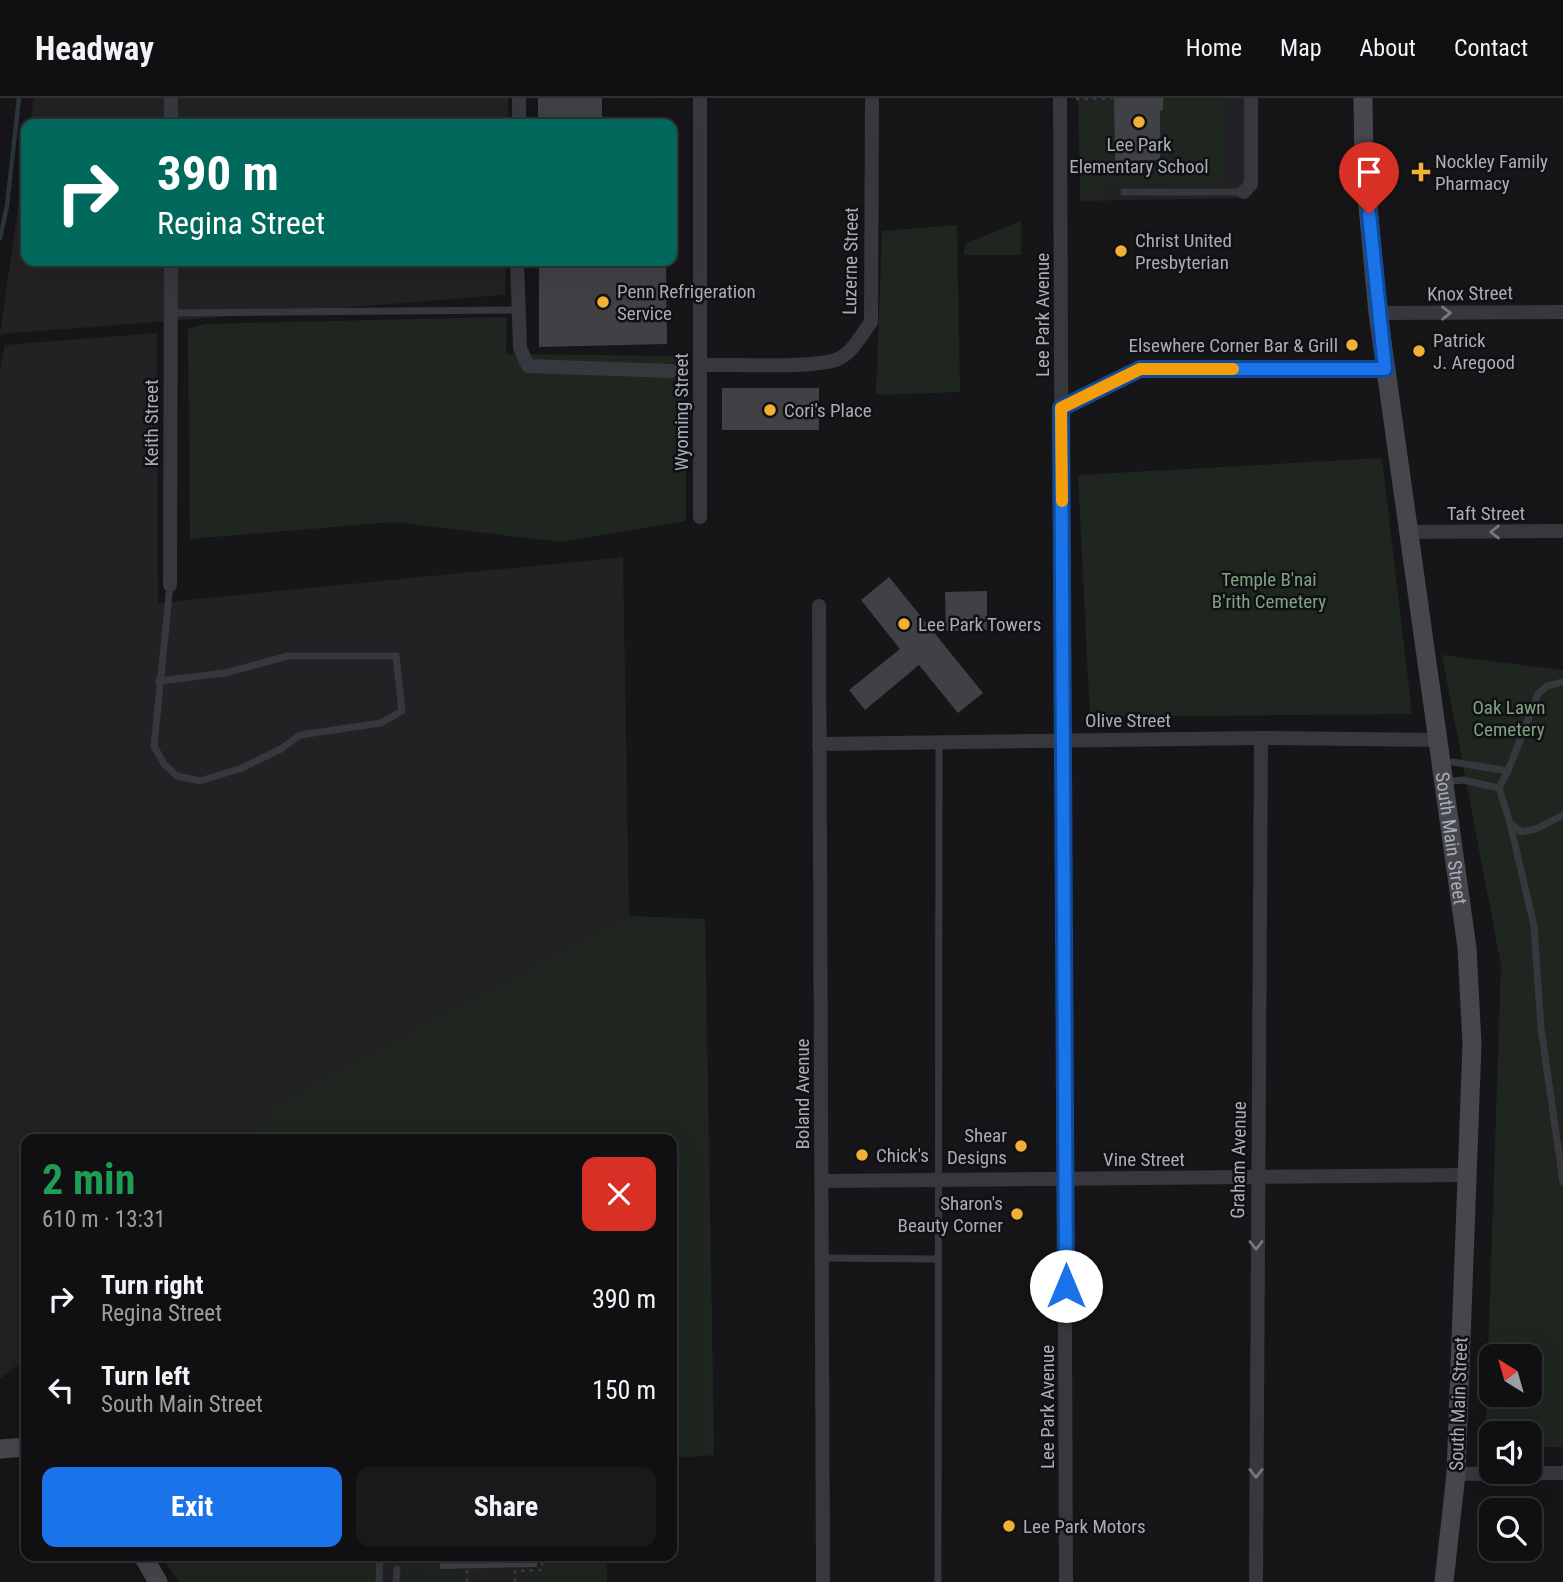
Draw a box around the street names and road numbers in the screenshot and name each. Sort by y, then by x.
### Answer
street label: Luzerne Street [838,207,863,315]
street label: Lee Park Avenue [1031,253,1054,377]
street label: Knox Street [1427,281,1513,306]
street label: Wyoming Street [670,353,693,471]
street label: Keith Street [140,379,163,467]
street label: Taft Street [1447,502,1525,525]
street label: Olive Street [1085,709,1171,732]
street label: South Main Street [1430,770,1472,906]
street label: Boland Avenue [791,1038,814,1150]
street label: Graham Avenue [1226,1101,1251,1219]
street label: Vine Street [1103,1148,1185,1171]
street label: South Main Street [1445,1337,1472,1471]
street label: Lee Park Avenue [1036,1345,1059,1469]

